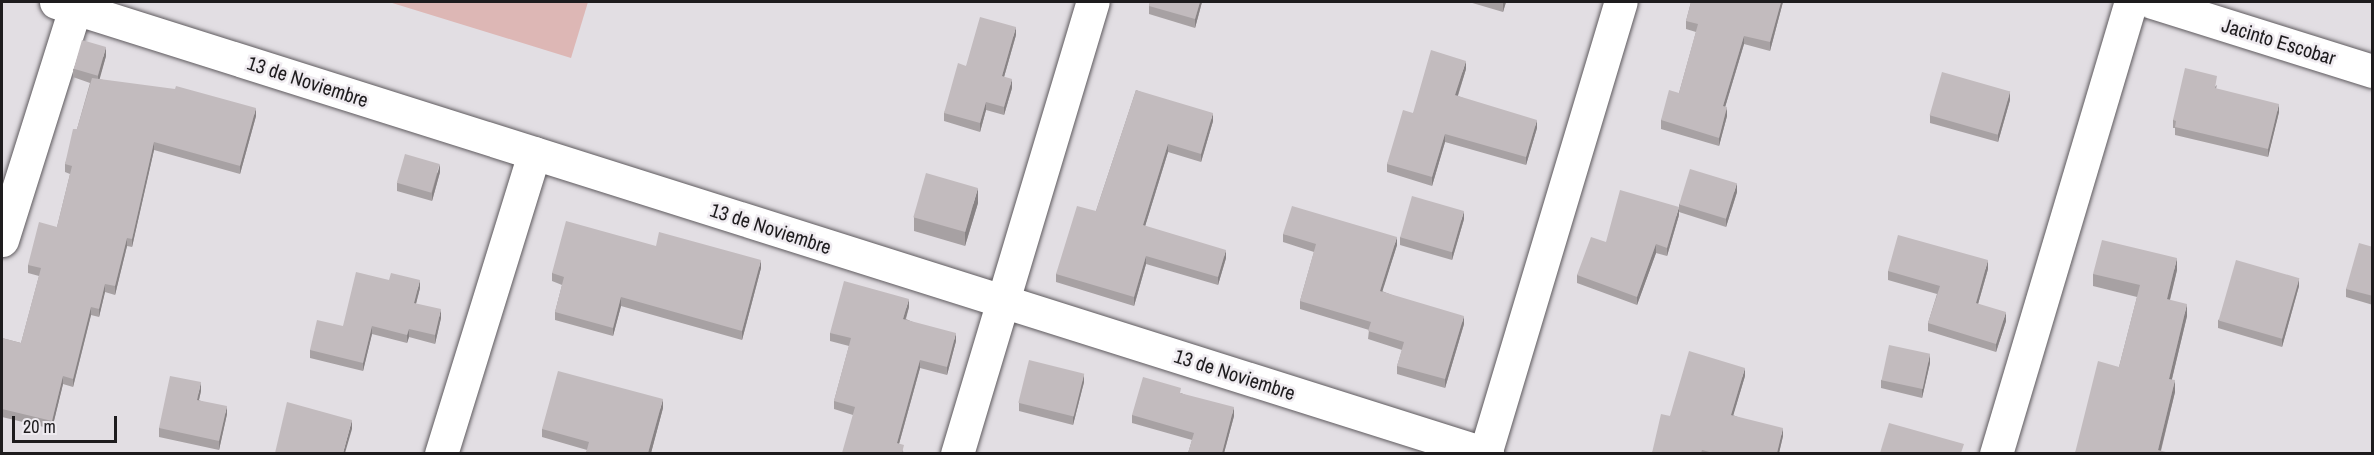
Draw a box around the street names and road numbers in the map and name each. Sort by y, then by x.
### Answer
street label: Jacinto Escobar [2219,12,2339,70]
street label: 13 de Noviembre [244,50,372,112]
street label: 13 de Noviembre [707,197,835,259]
street label: 13 de Noviembre [1171,343,1299,405]

